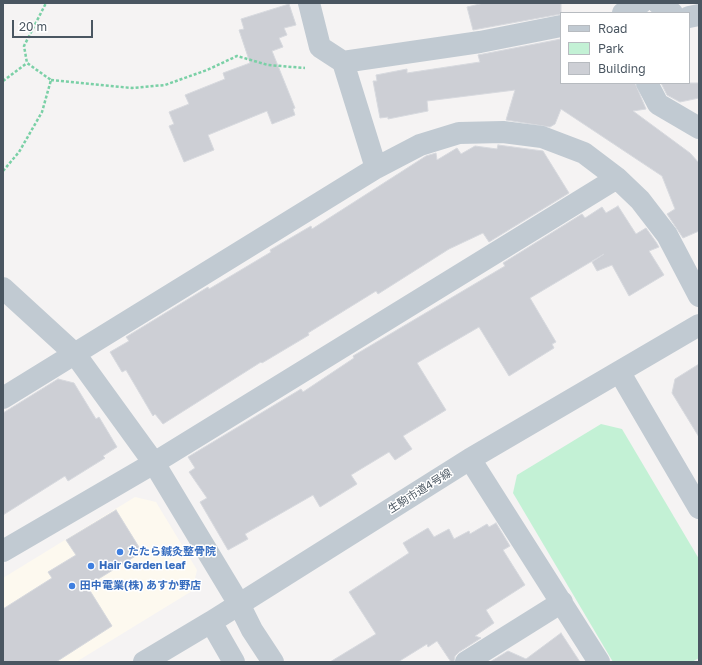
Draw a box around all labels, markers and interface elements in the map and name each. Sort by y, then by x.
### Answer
scale bar [14,12,95,38]
legend [560,12,690,84]
text: 20 m [19,19,47,34]
text: Road [598,21,627,36]
text: Park [598,41,624,56]
text: Building [598,61,646,76]
street label: 生駒市道4号線 [386,466,454,516]
place label: たたら鍼灸整骨院 [128,545,216,559]
marker: たたら鍼灸整骨院 [115,547,125,557]
place label: Hair Garden leaf [99,559,186,573]
marker: Hair Garden leaf [86,561,96,571]
place label: 田中電業(株) あすか野店 [80,579,201,593]
marker: 田中電業(株) あすか野店 [67,581,77,591]

